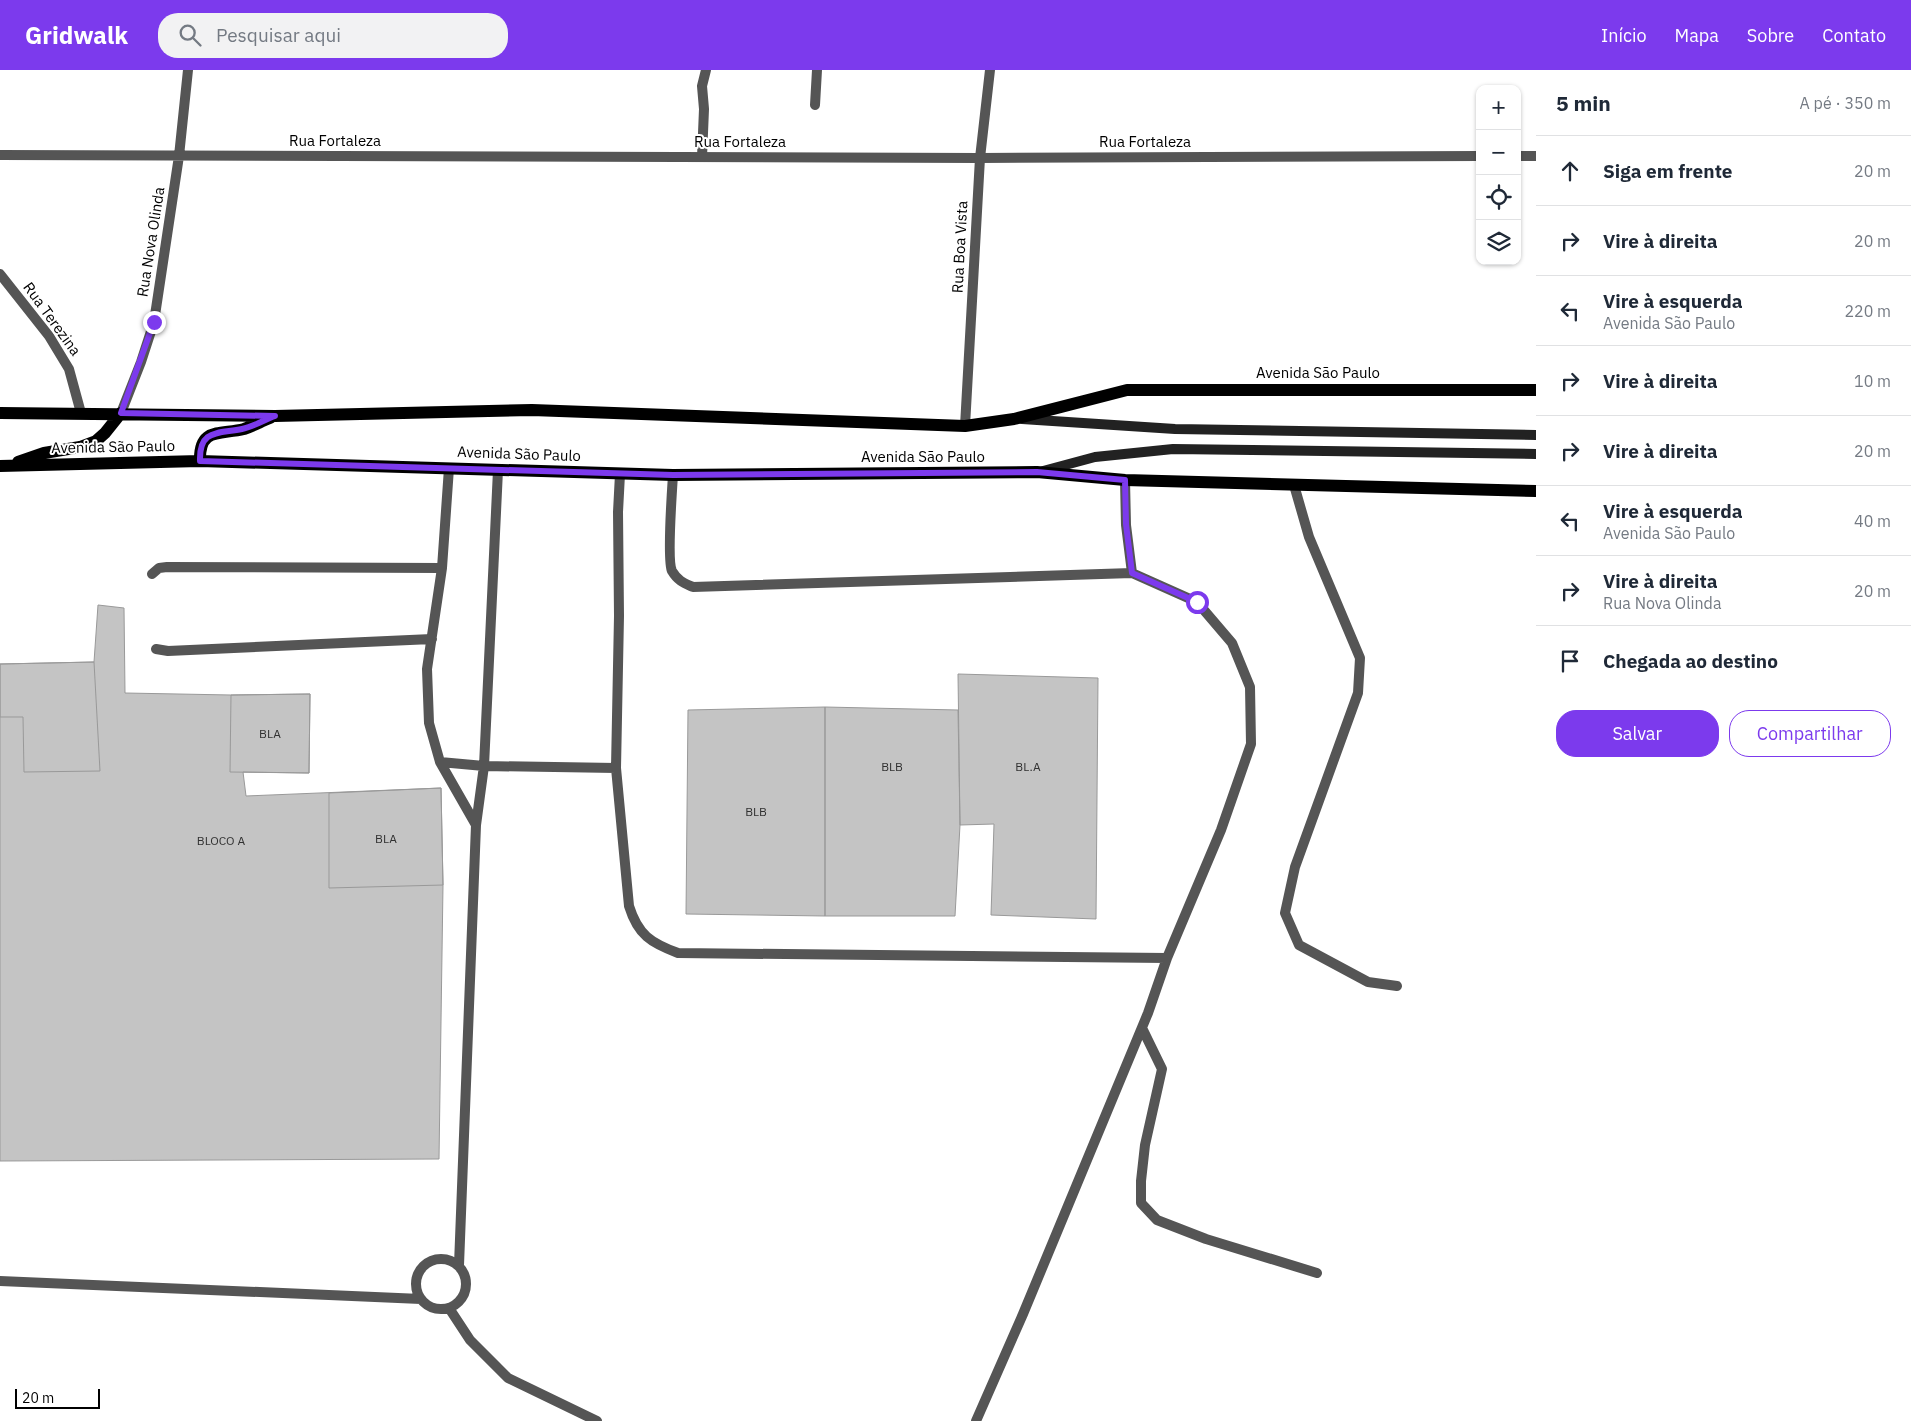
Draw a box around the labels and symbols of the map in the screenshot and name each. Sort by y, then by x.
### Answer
street label: Rua Fortaleza [289,131,381,150]
street label: Rua Fortaleza [694,132,786,151]
street label: Rua Fortaleza [1099,132,1191,151]
street label: Rua Nova Olinda [132,186,169,298]
street label: Rua Boa Vista [948,200,971,294]
street label: Rua Terezina [19,278,85,359]
route end [143,311,166,334]
street label: Avenida São Paulo [1256,363,1380,382]
street label: Avenida São Paulo [51,436,175,457]
street label: Avenida São Paulo [457,442,581,465]
street label: Avenida São Paulo [861,447,985,466]
route start [1186,591,1209,614]
house number: BLA [259,726,281,741]
house number: BLB [881,759,903,774]
house number: BL.A [1015,759,1041,774]
house number: BLB [745,804,767,819]
house number: BLA [375,831,397,846]
house number: BLOCO A [197,833,245,848]
scale bar [15,1386,100,1409]

